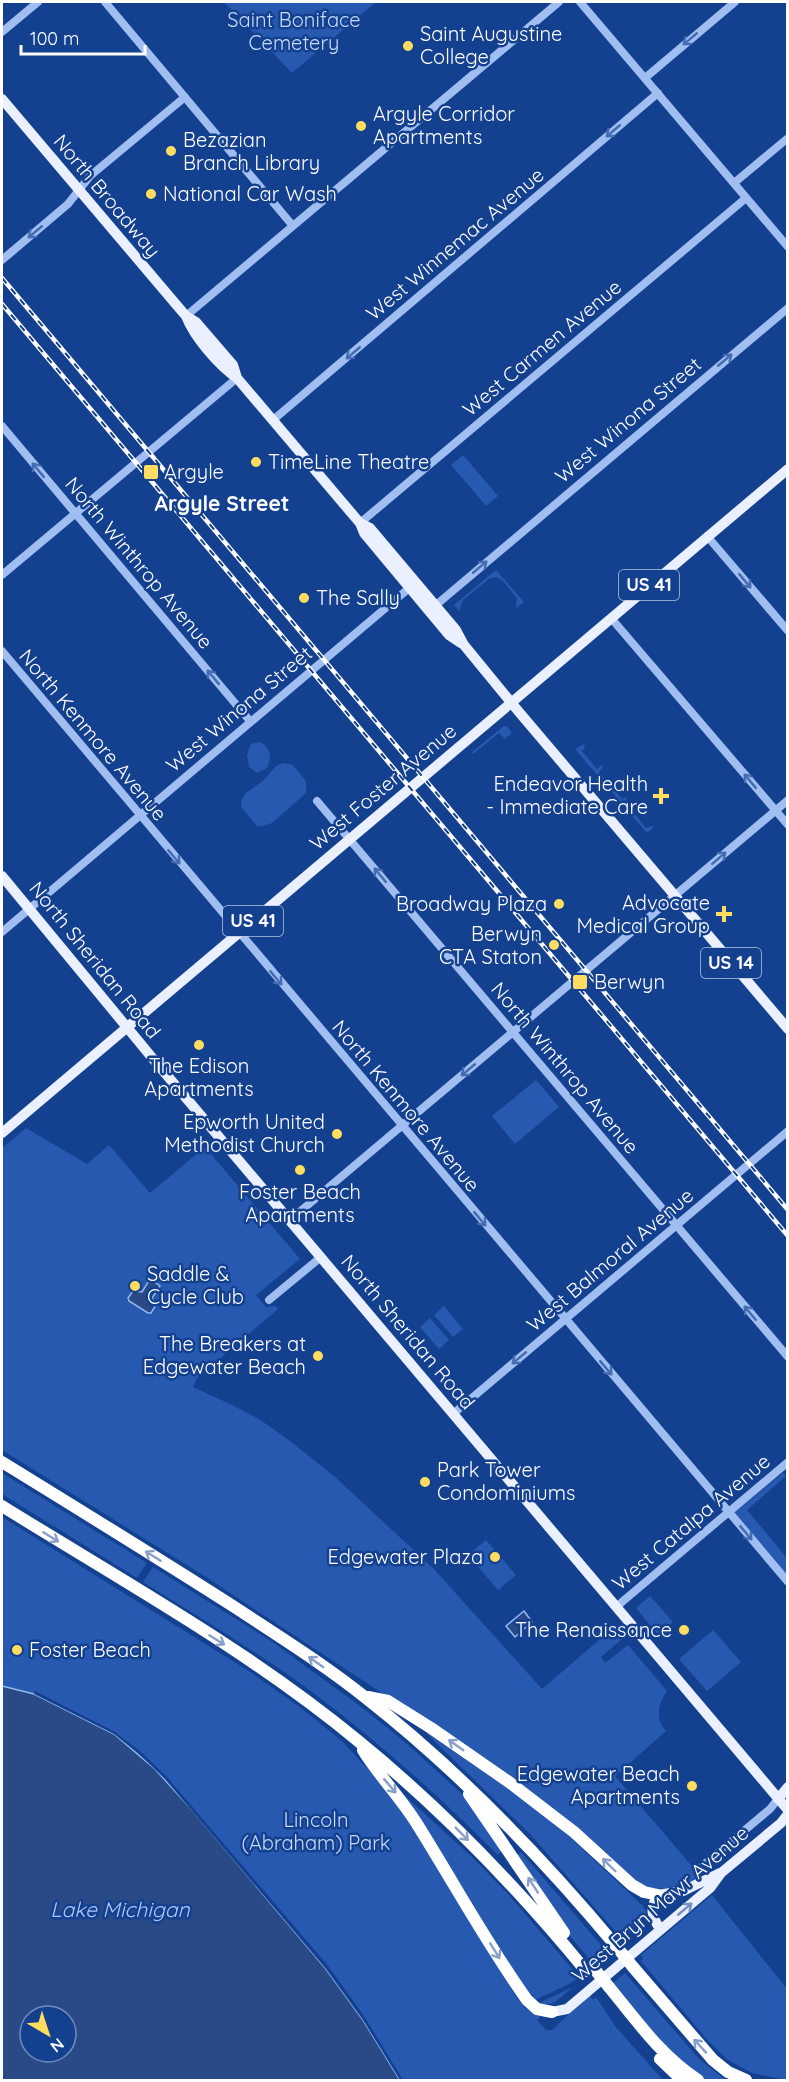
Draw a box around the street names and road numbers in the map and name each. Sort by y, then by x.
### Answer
street label: North Broadway [49,129,166,262]
street label: West Winnemac Avenue [361,162,549,325]
street label: West Carmen Avenue [457,274,626,421]
street label: West Winona Street [550,351,706,488]
street label: North Winthrop Avenue [60,472,219,654]
road number: US 41 [619,570,679,600]
street label: West Winona Street [161,640,317,777]
street label: North Kenmore Avenue [14,644,173,826]
street label: West Foster Avenue [304,718,461,855]
street label: North Sheridan Road [24,876,166,1043]
road number: US 41 [223,906,283,936]
road number: US 14 [701,948,761,978]
street label: North Winthrop Avenue [486,977,645,1159]
street label: North Kenmore Avenue [327,1015,486,1197]
street label: West Balmoral Avenue [521,1183,698,1337]
street label: North Sheridan Road [336,1249,481,1414]
street label: West Catalpa Avenue [607,1448,775,1595]
street label: West Bryn Mawr Avenue [566,1820,753,1987]

